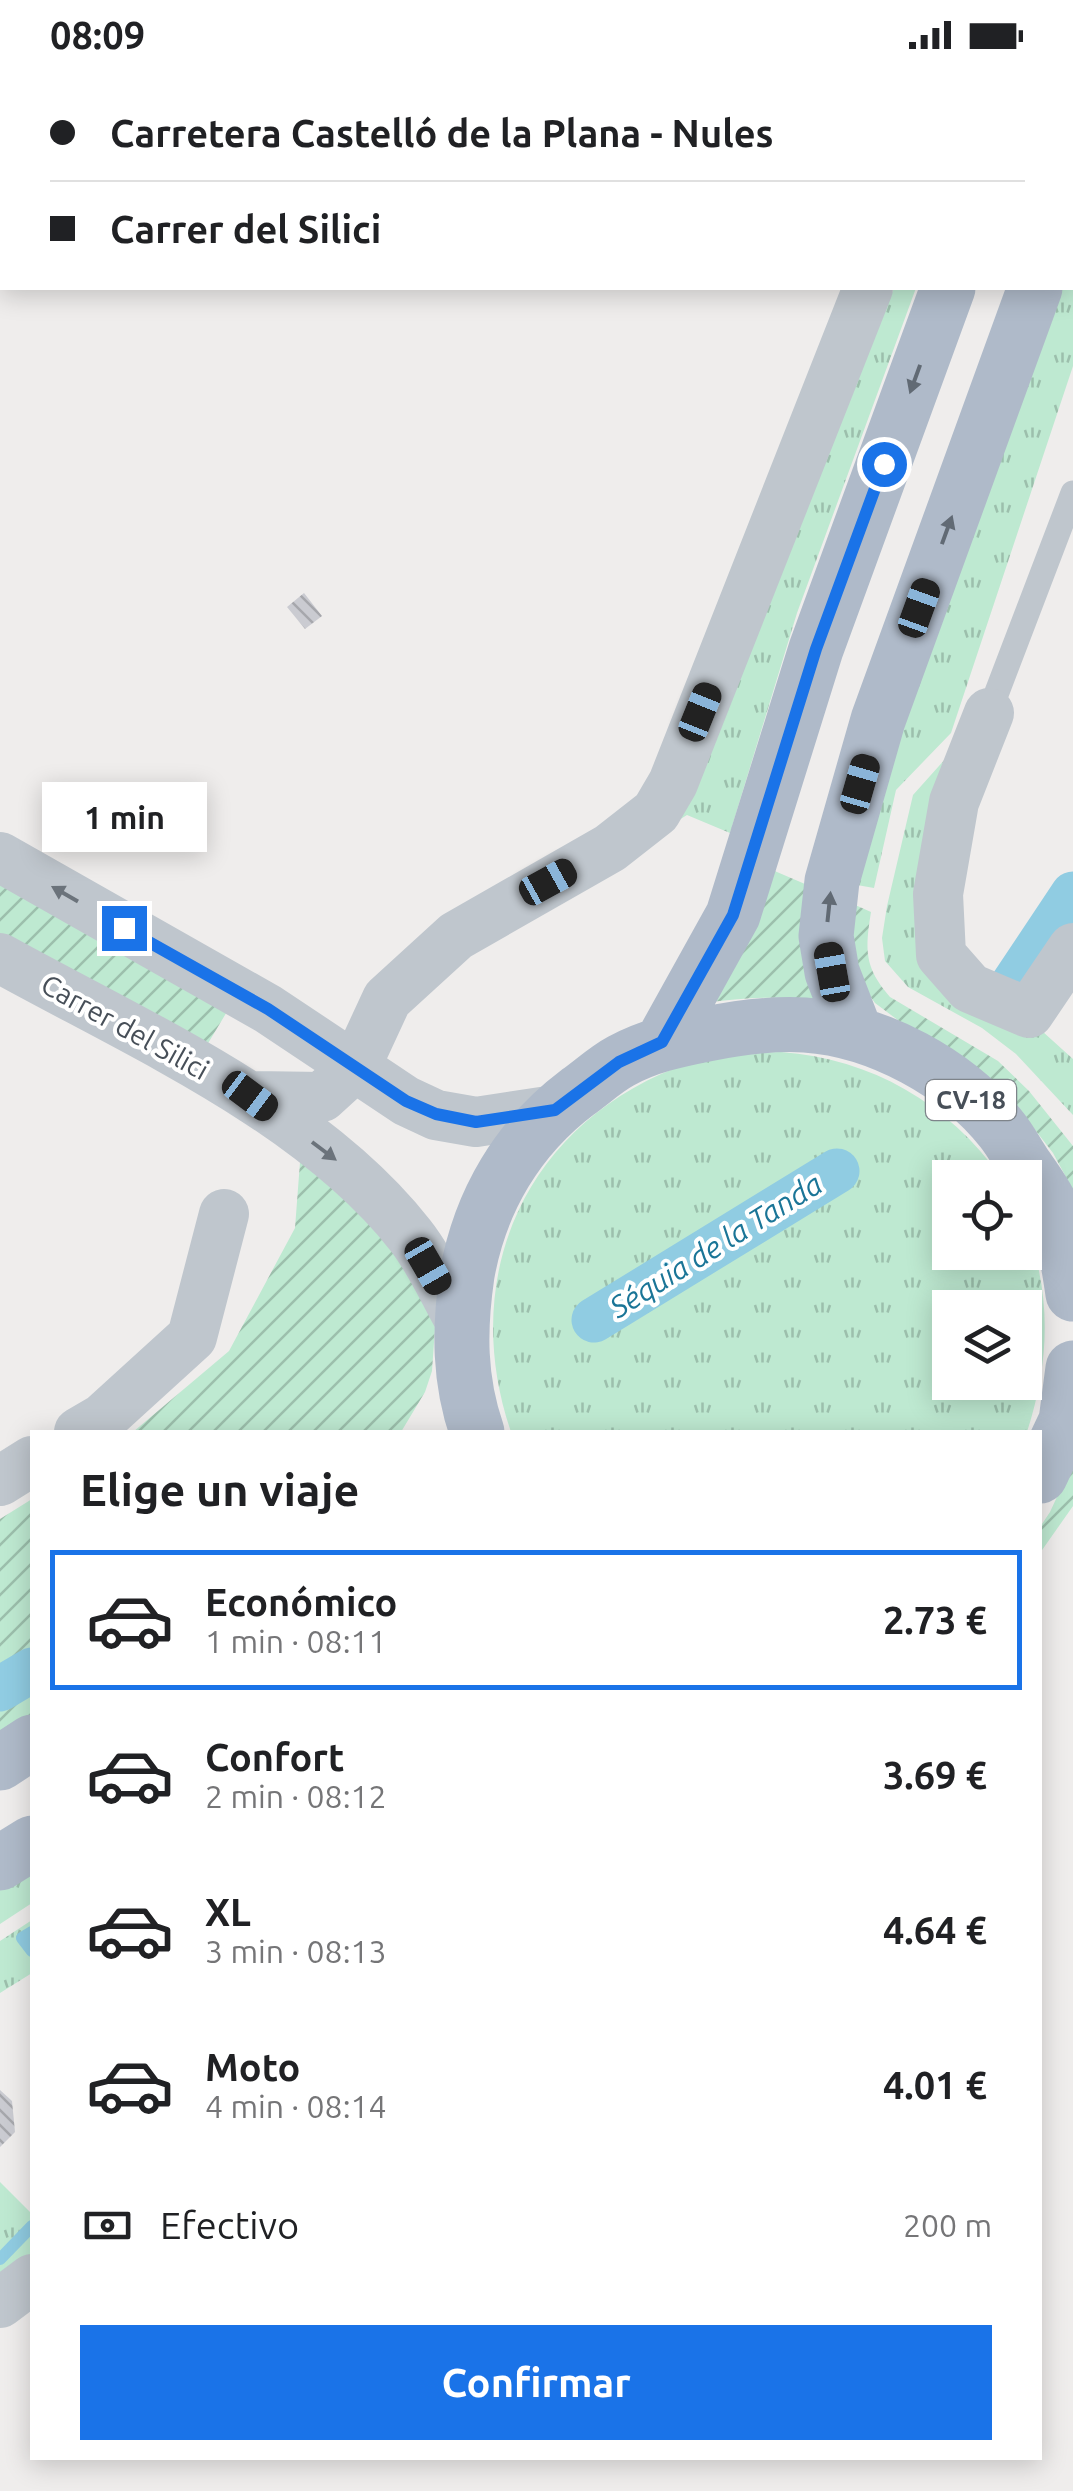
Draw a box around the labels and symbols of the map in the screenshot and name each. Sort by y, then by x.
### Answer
one-way arrow [907,364,922,394]
route start [862,442,907,487]
one-way arrow [940,515,955,545]
car [895,575,943,641]
car [675,679,725,745]
car [837,751,883,817]
callout: 1 min [42,783,206,853]
car [514,854,582,910]
one-way arrow [50,886,79,903]
one-way arrow [821,890,837,922]
route end [102,906,147,951]
car [812,940,852,1004]
street label: Carrer del Silici [36,968,214,1085]
car [217,1066,283,1126]
road number: CV-18 [926,1080,1016,1120]
one-way arrow [311,1141,337,1161]
water label: Séquia de la Tanda [602,1166,828,1325]
car [400,1233,456,1299]

